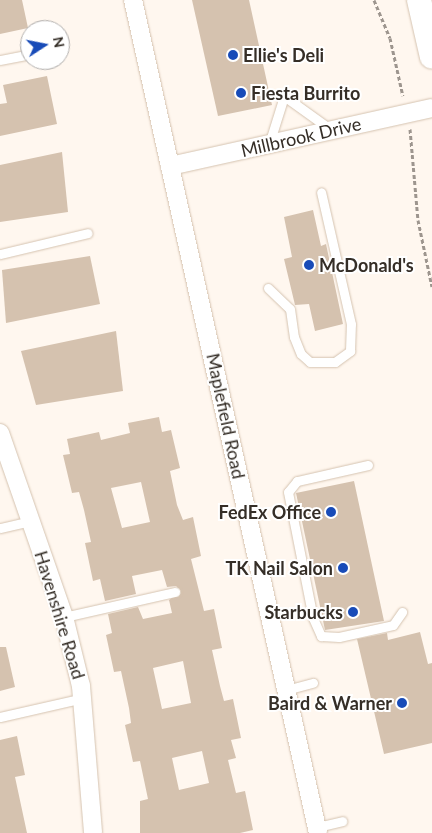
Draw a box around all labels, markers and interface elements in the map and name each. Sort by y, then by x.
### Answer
north arrow [20,20,70,70]
text: N [50,35,69,49]
place label: Ellie's Deli [243,44,324,66]
marker: Ellie's Deli [227,49,239,61]
place label: Fiesta Burrito [251,82,360,104]
marker: Fiesta Burrito [235,87,247,99]
street label: Millbrook Drive [239,113,363,161]
place label: McDonald's [319,254,414,276]
marker: McDonald's [303,259,315,271]
street label: Maplefield Road [202,351,250,481]
place label: FedEx Office [219,501,321,523]
marker: FedEx Office [325,506,337,518]
street label: Havenshire Road [30,548,90,682]
place label: TK Nail Salon [225,557,333,579]
marker: TK Nail Salon [337,562,349,574]
place label: Starbucks [264,601,343,623]
marker: Starbucks [347,606,359,618]
place label: Baird & Warner [268,692,392,714]
marker: Baird & Warner [396,697,408,709]

